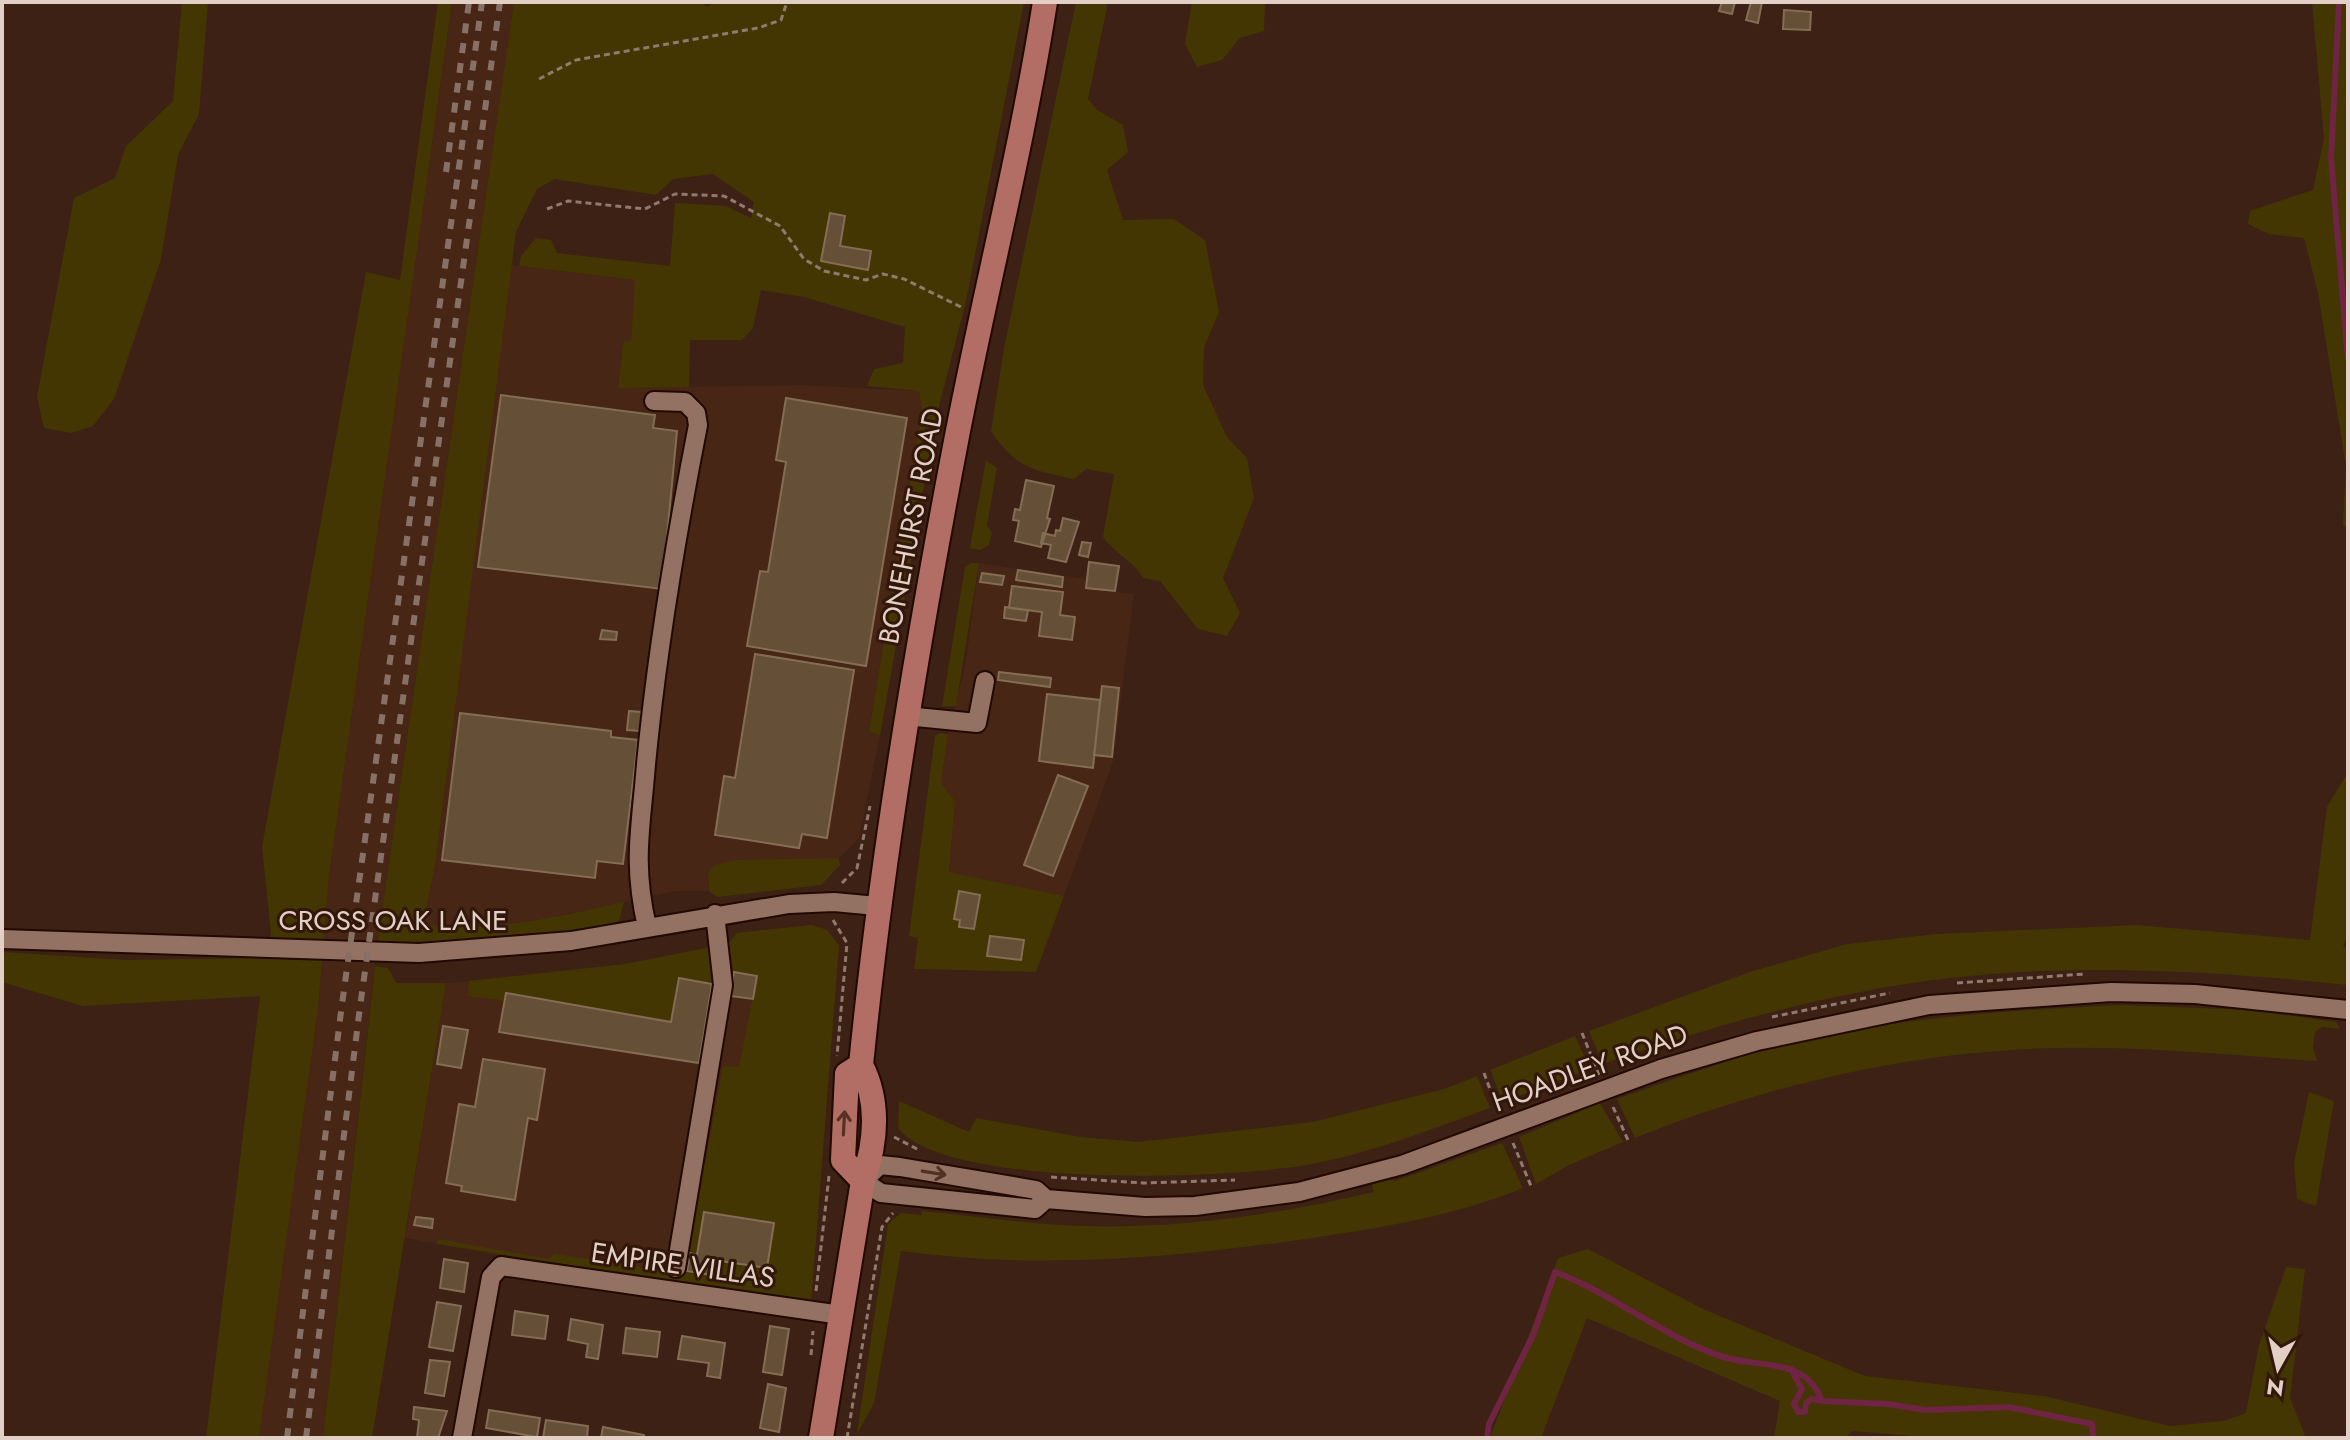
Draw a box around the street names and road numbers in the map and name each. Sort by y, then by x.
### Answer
street label: BONEHURST ROAD [868,405,954,647]
street label: CROSS OAK LANE [278,900,508,941]
street label: HOADLEY ROAD [1486,1014,1694,1122]
street label: EMPIRE VILLAS [589,1232,777,1298]

